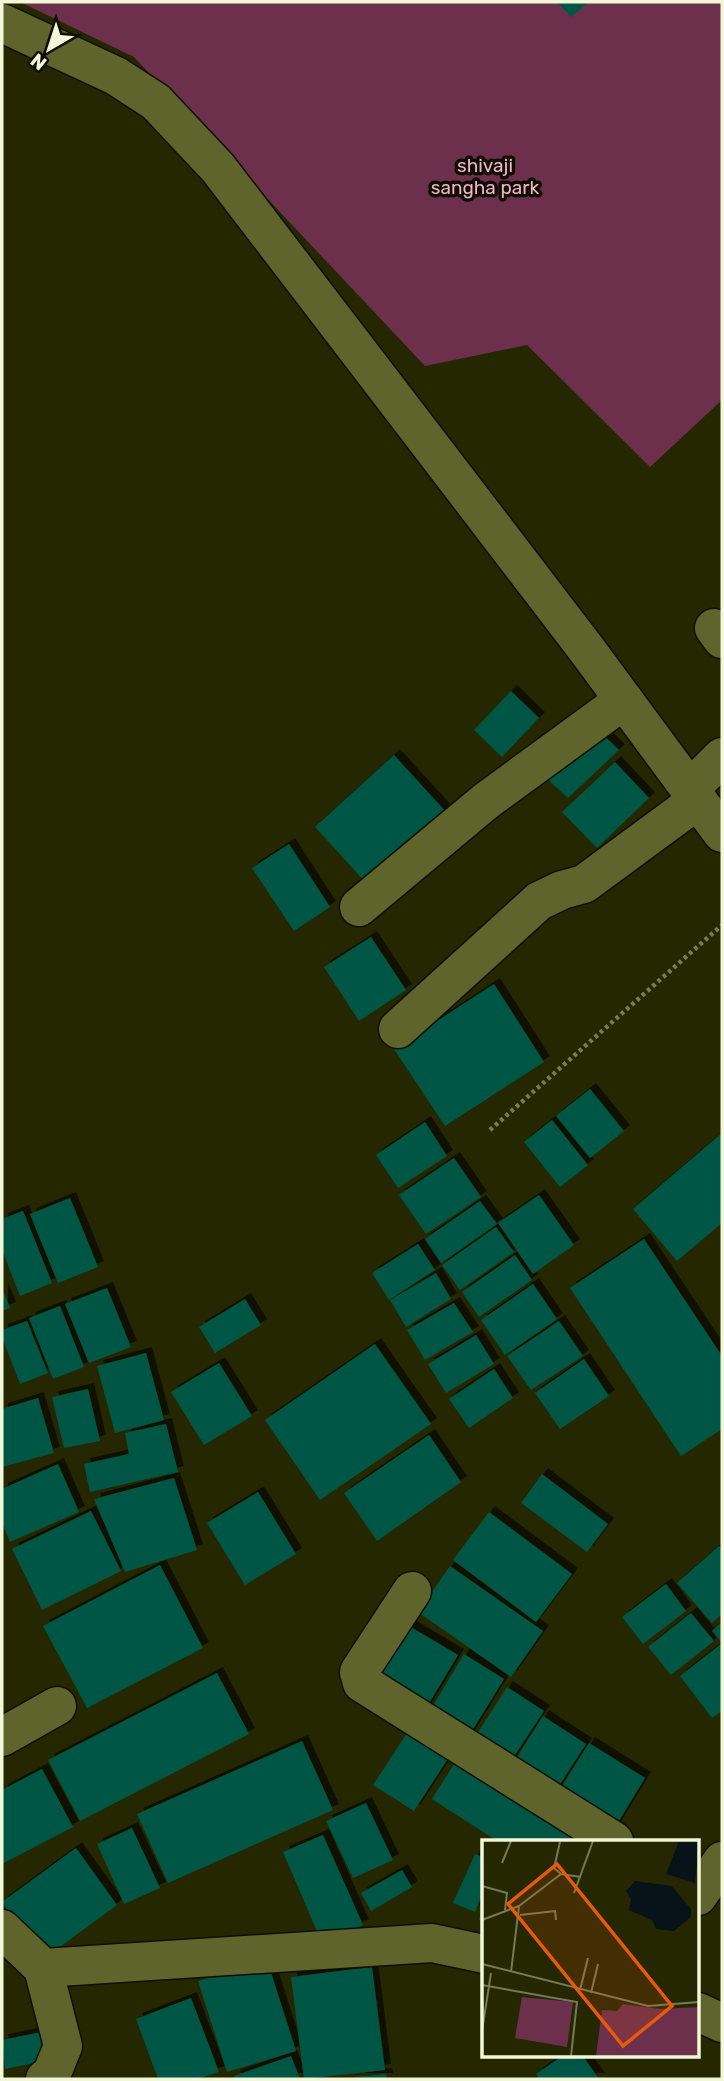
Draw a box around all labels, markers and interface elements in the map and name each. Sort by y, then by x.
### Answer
north arrow [14,14,84,84]
text: N [26,49,51,75]
park label: shivaji sangha park [431,154,539,199]
inset map [482,1840,700,2056]

